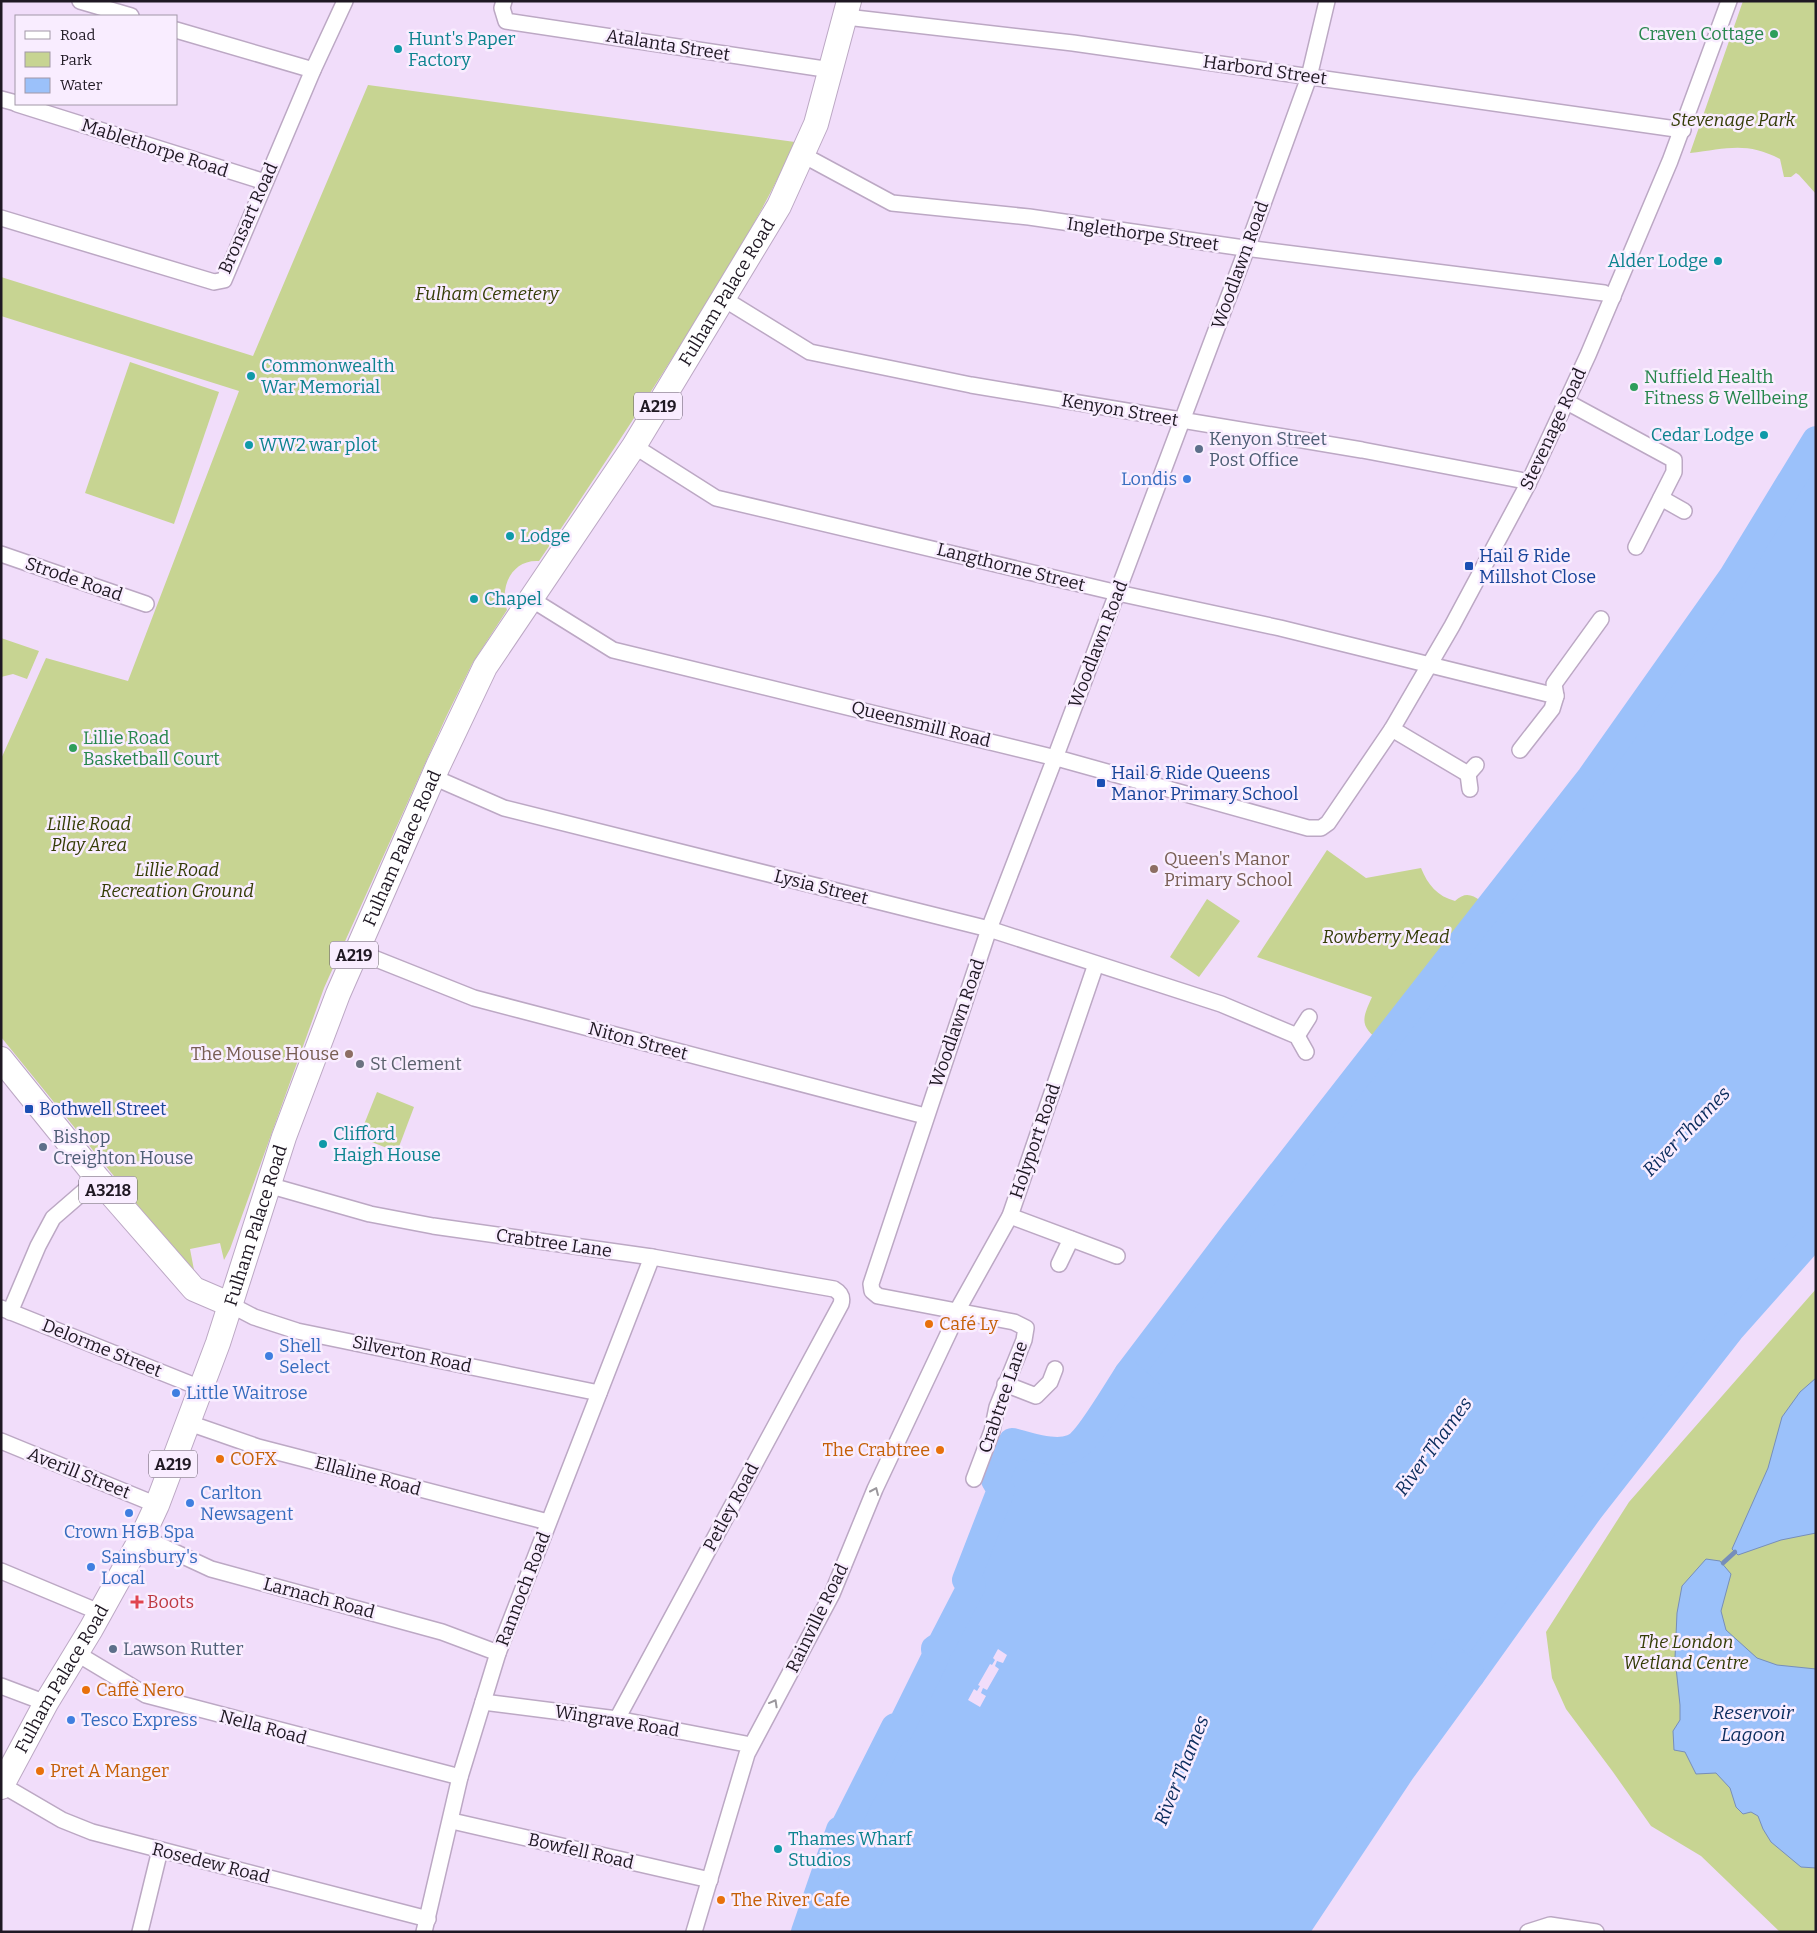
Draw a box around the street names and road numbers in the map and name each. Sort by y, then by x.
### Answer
street label: Atalanta Street [604,24,732,66]
street label: Harbord Street [1202,50,1329,90]
street label: Mablethorpe Road [79,114,232,182]
street label: Bronsart Road [214,159,282,277]
street label: Woodlawn Road [1207,198,1273,332]
street label: Inglethorpe Street [1066,212,1221,256]
street label: Fulham Palace Road [674,215,780,370]
street label: Stevenage Road [1515,364,1591,494]
street label: Kenyon Street [1060,389,1180,431]
road number: A219 [634,392,682,420]
street label: Langthorne Street [935,538,1088,596]
street label: Strode Road [22,552,126,606]
street label: Woodlawn Road [1064,577,1132,711]
street label: Queensmill Road [849,696,993,752]
street label: Fulham Palace Road [358,767,446,929]
street label: Lysia Street [772,865,871,909]
road number: A219 [330,942,378,968]
street label: Woodlawn Road [925,956,989,1090]
street label: Niton Street [586,1017,691,1065]
street label: Holyport Road [1005,1080,1065,1201]
street label: Fulham Palace Road [220,1142,292,1309]
road number: A3218 [79,1176,137,1204]
street label: Crabtree Lane [495,1224,613,1262]
street label: Delorme Street [39,1314,166,1382]
street label: Silverton Road [350,1331,474,1377]
street label: Crabtree Lane [974,1338,1032,1456]
street label: Averill Street [24,1442,134,1504]
road number: A219 [149,1450,197,1478]
street label: Ellaline Road [313,1451,424,1501]
street label: Petley Road [699,1459,764,1555]
street label: Rannoch Road [491,1528,555,1649]
street label: Rainville Road [781,1560,853,1676]
street label: Larnach Road [261,1573,377,1624]
street label: Fulham Palace Road [10,1601,113,1757]
street label: Wingrave Road [553,1700,681,1742]
street label: Nella Road [217,1705,309,1749]
street label: Bowfell Road [526,1828,636,1874]
street label: Rosedew Road [150,1838,273,1888]

